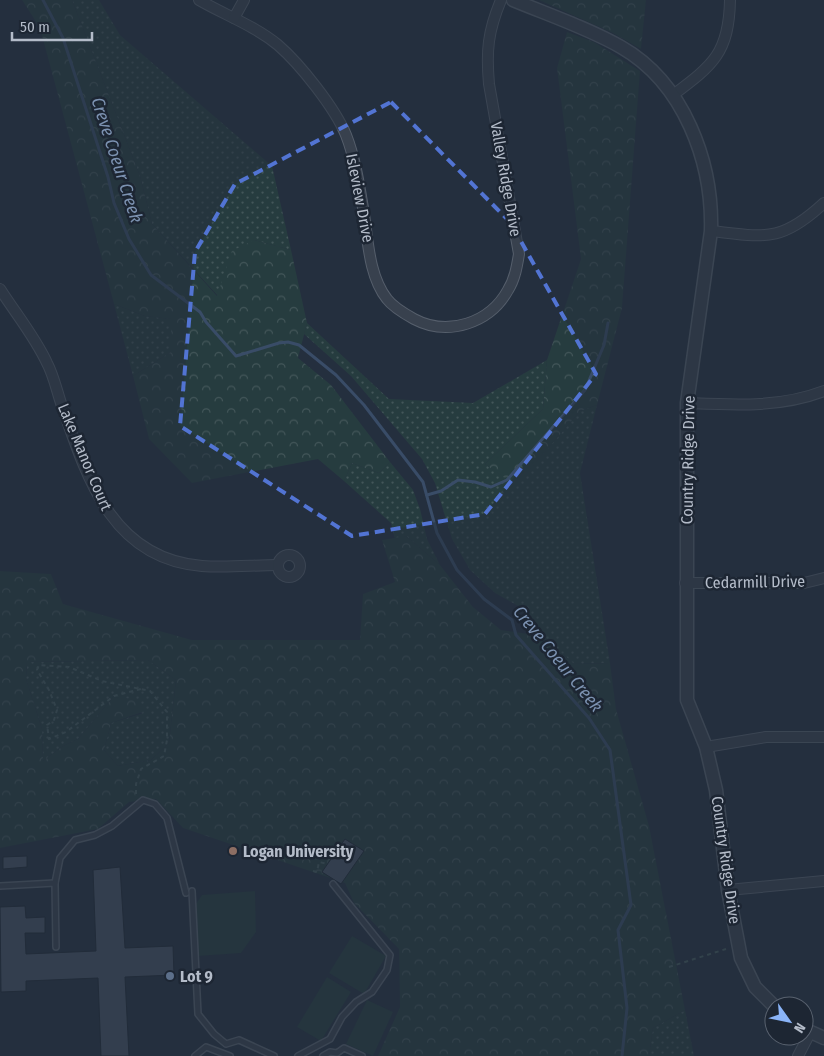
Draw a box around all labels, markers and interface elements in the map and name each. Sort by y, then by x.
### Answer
scale bar [12,10,92,42]
text: 50 m [20,18,50,36]
water label: Creve Coeur Creek [86,95,148,226]
street label: Valley Ridge Drive [487,120,525,238]
street label: Isleview Drive [342,152,378,244]
street label: Country Ridge Drive [677,395,699,525]
street label: Lake Manor Court [54,401,116,514]
street label: Cedarmill Drive [705,572,805,592]
water label: Creve Coeur Creek [508,601,608,717]
street label: Country Ridge Drive [708,795,744,925]
place label: Logan University [243,842,354,861]
marker: Logan University [227,845,239,857]
place label: Lot 9 [180,967,213,986]
marker: Lot 9 [164,970,176,982]
north arrow [764,996,814,1046]
text: N [790,1020,809,1036]

